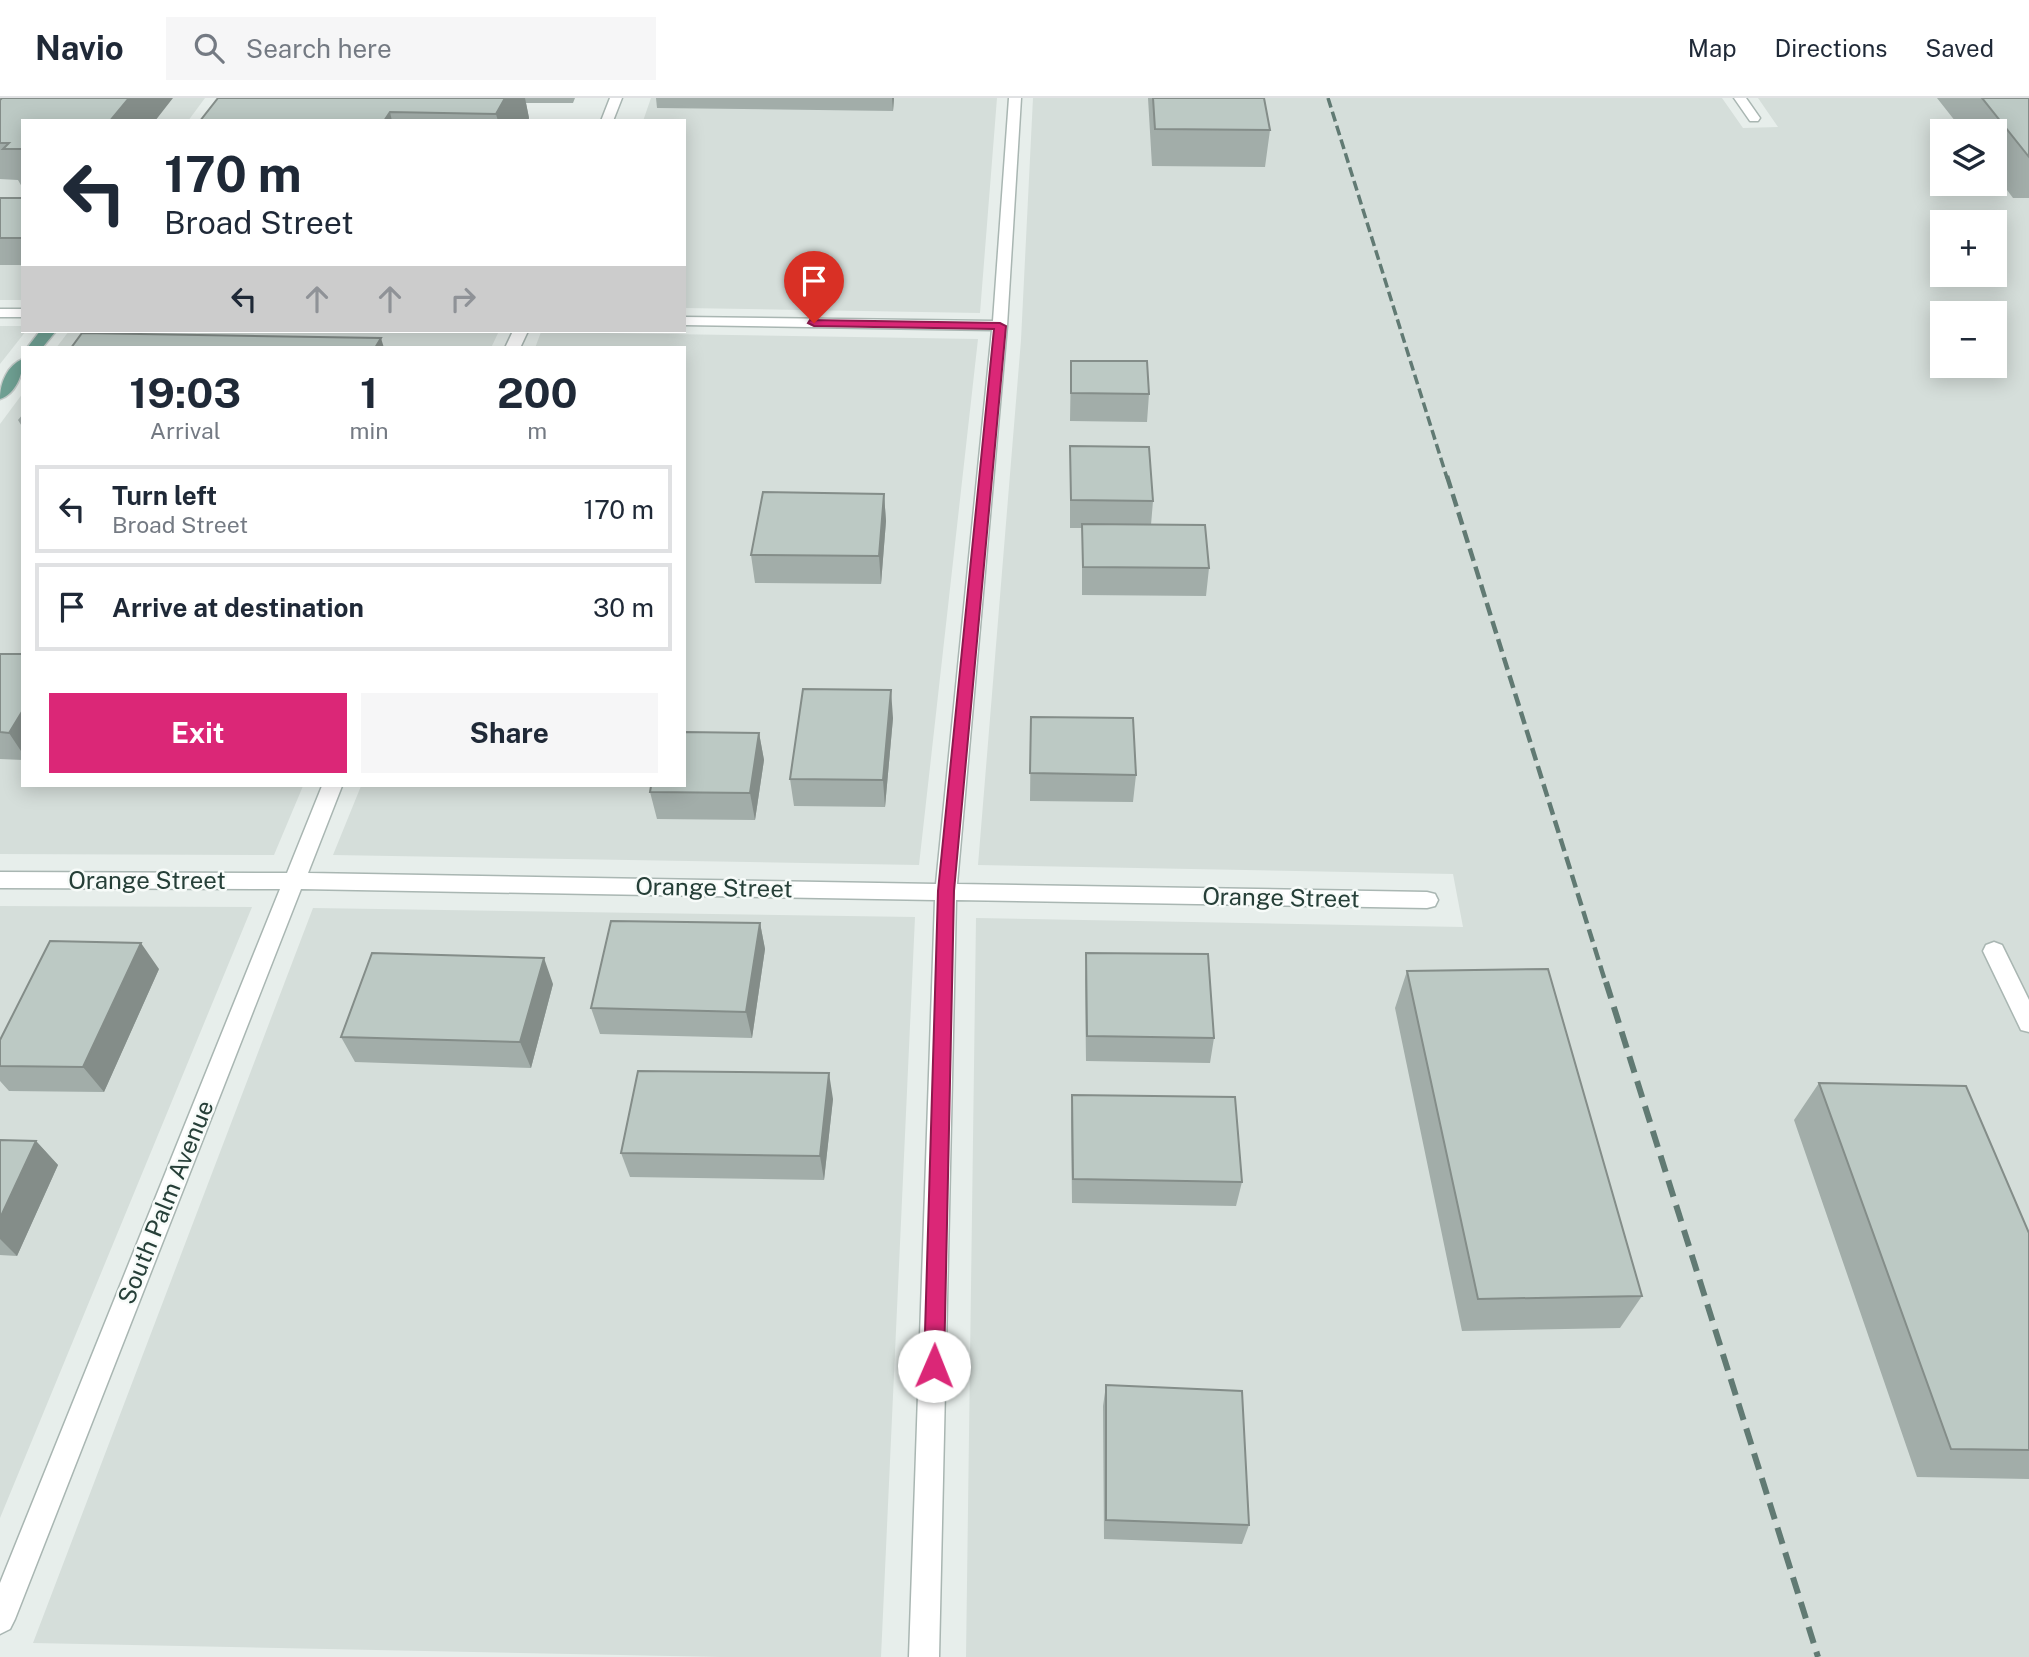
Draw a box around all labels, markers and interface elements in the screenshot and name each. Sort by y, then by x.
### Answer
search box [166,17,656,80]
text: Navio [35,29,124,67]
icon: search [190,29,228,67]
text: Search here [246,33,392,64]
text: Map [1688,34,1737,62]
text: Directions [1775,34,1887,62]
text: Saved [1925,34,1994,62]
map controls [1930,119,2007,378]
button: layers [1930,119,2007,196]
text: 170 m [164,145,302,203]
icon: left [49,147,140,238]
text: Broad Street [164,204,354,241]
button: + [1930,210,2007,287]
pin [784,251,844,323]
icon: arrive [795,262,833,300]
icon: left [225,280,263,318]
icon: ahead [298,280,336,318]
icon: ahead [371,280,409,318]
icon: right [444,280,482,318]
button: − [1930,301,2007,378]
text: 19:03 [129,368,241,417]
text: 1 [360,368,378,417]
text: 200 [497,368,578,417]
text: Arrival [150,417,221,444]
text: min [350,417,389,444]
text: m [527,417,547,444]
text: Turn left [112,480,217,511]
icon: left [53,490,91,528]
text: 170 m [584,494,654,525]
text: Broad Street [112,511,248,538]
icon: arrive [53,588,91,626]
text: Arrive at destination [112,592,364,623]
text: 30 m [593,592,654,623]
button: Exit [49,693,347,773]
button: Share [361,693,658,773]
street label: Orange Street [68,866,226,894]
street label: Orange Street [635,872,793,902]
street label: Orange Street [1202,882,1360,912]
street label: South Palm Avenue [111,1096,219,1308]
position arrow [897,1329,971,1403]

